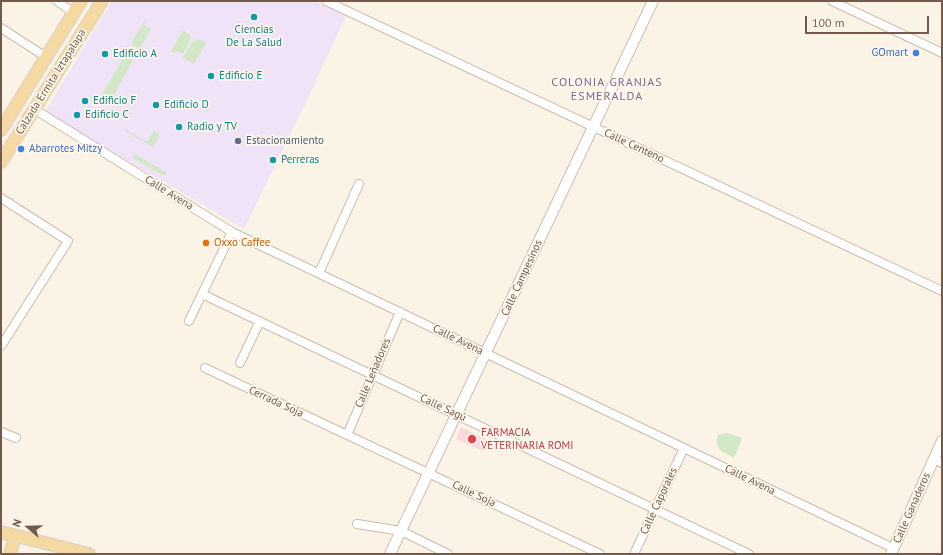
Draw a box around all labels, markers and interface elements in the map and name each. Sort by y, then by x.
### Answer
scale bar [807,8,931,34]
marker: Ciencias De La Salud [249,12,259,22]
text: 100 m [812,15,845,30]
place label: Ciencias De La Salud [226,23,282,49]
street label: Calzada Ermita Iztapalapa [13,27,89,137]
place label: GOmart [872,46,908,60]
place label: Edificio A [113,47,157,61]
marker: GOmart [911,48,921,58]
marker: Edificio A [100,49,110,59]
place label: Edificio E [219,69,262,83]
marker: Edificio E [206,71,216,81]
district label: COLONIA GRANJAS ESMERALDA [551,76,663,104]
place label: Edificio F [93,94,136,108]
marker: Edificio F [80,96,90,106]
place label: Edificio D [164,98,209,112]
marker: Edificio D [151,100,161,110]
place label: Edificio C [85,108,129,122]
marker: Edificio C [72,110,82,120]
place label: Radio y TV [187,120,237,134]
marker: Radio y TV [174,122,184,132]
street label: Calle Centeno [602,126,666,166]
place label: Estacionamiento [246,134,324,148]
marker: Estacionamiento [233,136,243,146]
place label: Abarrotes Mitzy [29,142,102,156]
marker: Abarrotes Mitzy [16,144,26,154]
place label: Perreras [281,153,319,167]
marker: Perreras [268,155,278,165]
street label: Calle Avena [142,173,196,213]
place label: Oxxo Caffee [214,236,270,250]
marker: Oxxo Caffee [201,238,211,248]
street label: Calle Campesinos [499,238,545,318]
street label: Calle Avena [430,322,486,358]
street label: Calle Leñadores [352,336,394,410]
street label: Cerrada Soja [247,384,305,420]
street label: Calle Sagú [418,392,468,424]
place label: FARMACIA VETERINARIA ROMI [481,426,573,452]
marker: FARMACIA VETERINARIA ROMI [466,433,478,445]
street label: Calle Avena [722,462,778,498]
street label: Calle Caporales [638,465,680,537]
street label: Calle Ganaderos [891,471,933,545]
street label: Calle Soja [450,478,498,510]
north arrow [8,507,48,547]
text: N [9,517,25,529]

